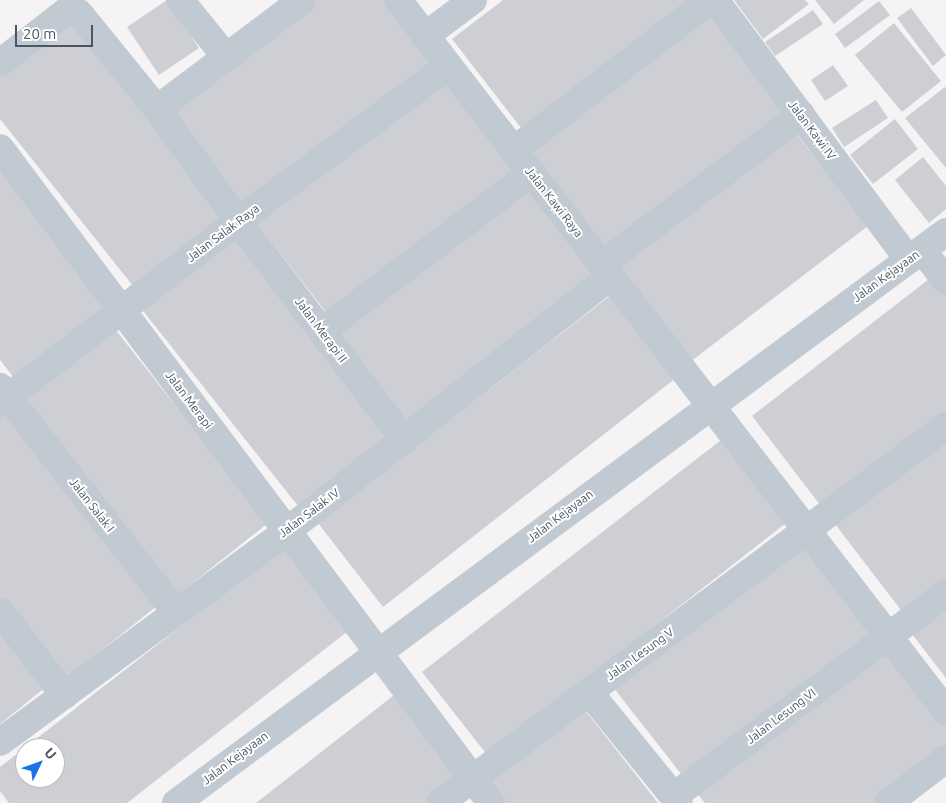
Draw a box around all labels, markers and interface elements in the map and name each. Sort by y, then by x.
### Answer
scale bar [18,15,95,47]
text: 20 m [23,25,56,42]
street label: Jalan Kawi IV [785,98,839,162]
street label: Jalan Kawi Raya [522,164,586,240]
street label: Jalan Salak Raya [184,201,262,265]
street label: Jalan Kejayaan [850,247,922,305]
street label: Jalan Merapi II [292,295,350,365]
street label: Jalan Merapi [163,368,215,432]
street label: Jalan Salak I [66,475,118,535]
street label: Jalan Salak IV [276,485,342,541]
street label: Jalan Kejayaan [524,487,596,545]
street label: Jalan Lesung V [603,625,677,683]
street label: Jalan Lesung VI [744,685,818,747]
street label: Jalan Kejayaan [199,729,271,787]
north arrow [15,738,65,788]
text: U [41,745,60,763]

